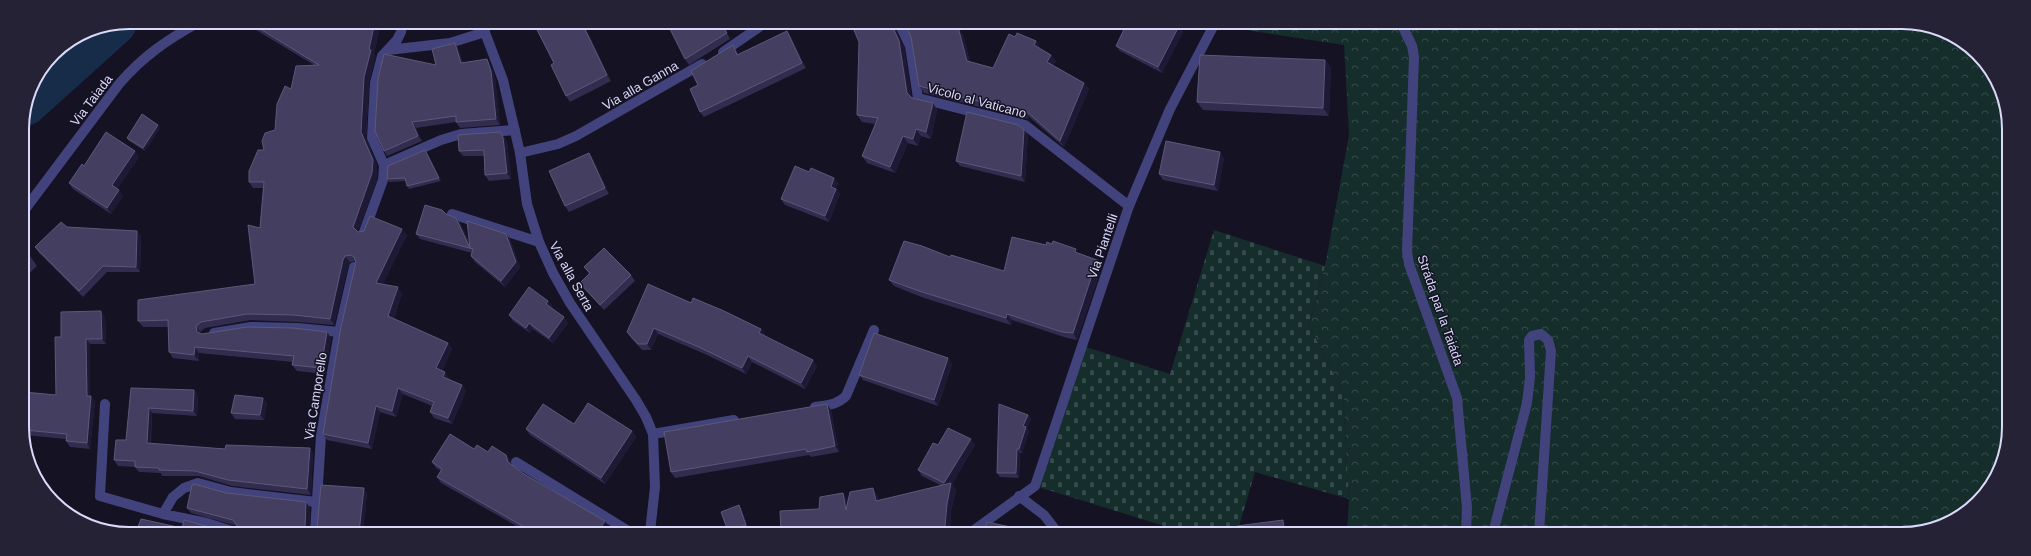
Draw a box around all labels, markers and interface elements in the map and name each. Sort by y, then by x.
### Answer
street label: Via alla Ganna [600,57,681,113]
street label: Via Taiada [67,71,116,129]
street label: Vicolo al Vaticano [926,80,1028,121]
street label: Via Piantelli [1084,212,1121,281]
street label: Via alla Serta [546,239,597,314]
street label: Stráda par la Taiáda [1415,253,1467,368]
street label: Via Camporello [301,351,330,441]

